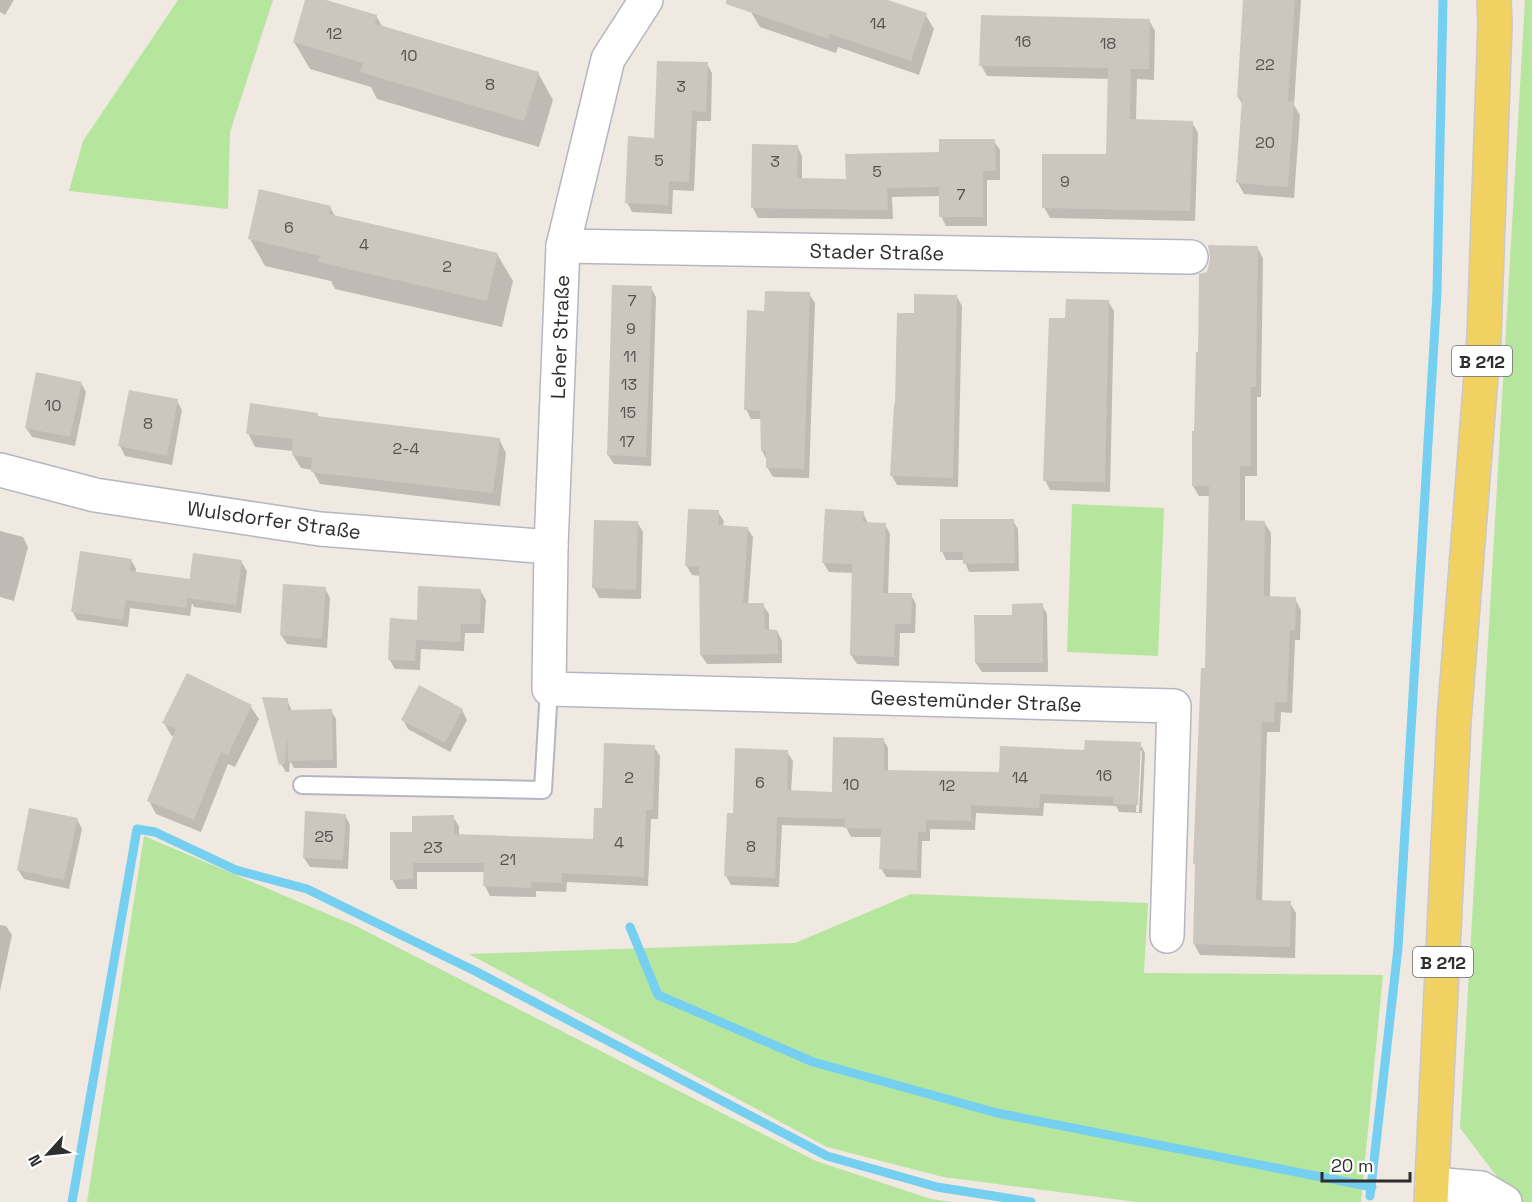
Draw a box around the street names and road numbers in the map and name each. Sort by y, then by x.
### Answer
street label: Stader Straße [809,238,945,266]
street label: Leher Straße [545,275,575,399]
road number: B 212 [1452,346,1512,376]
street label: Wulsdorfer Straße [185,495,363,545]
street label: Geestemünder Straße [870,684,1082,718]
road number: B 212 [1413,947,1473,977]

